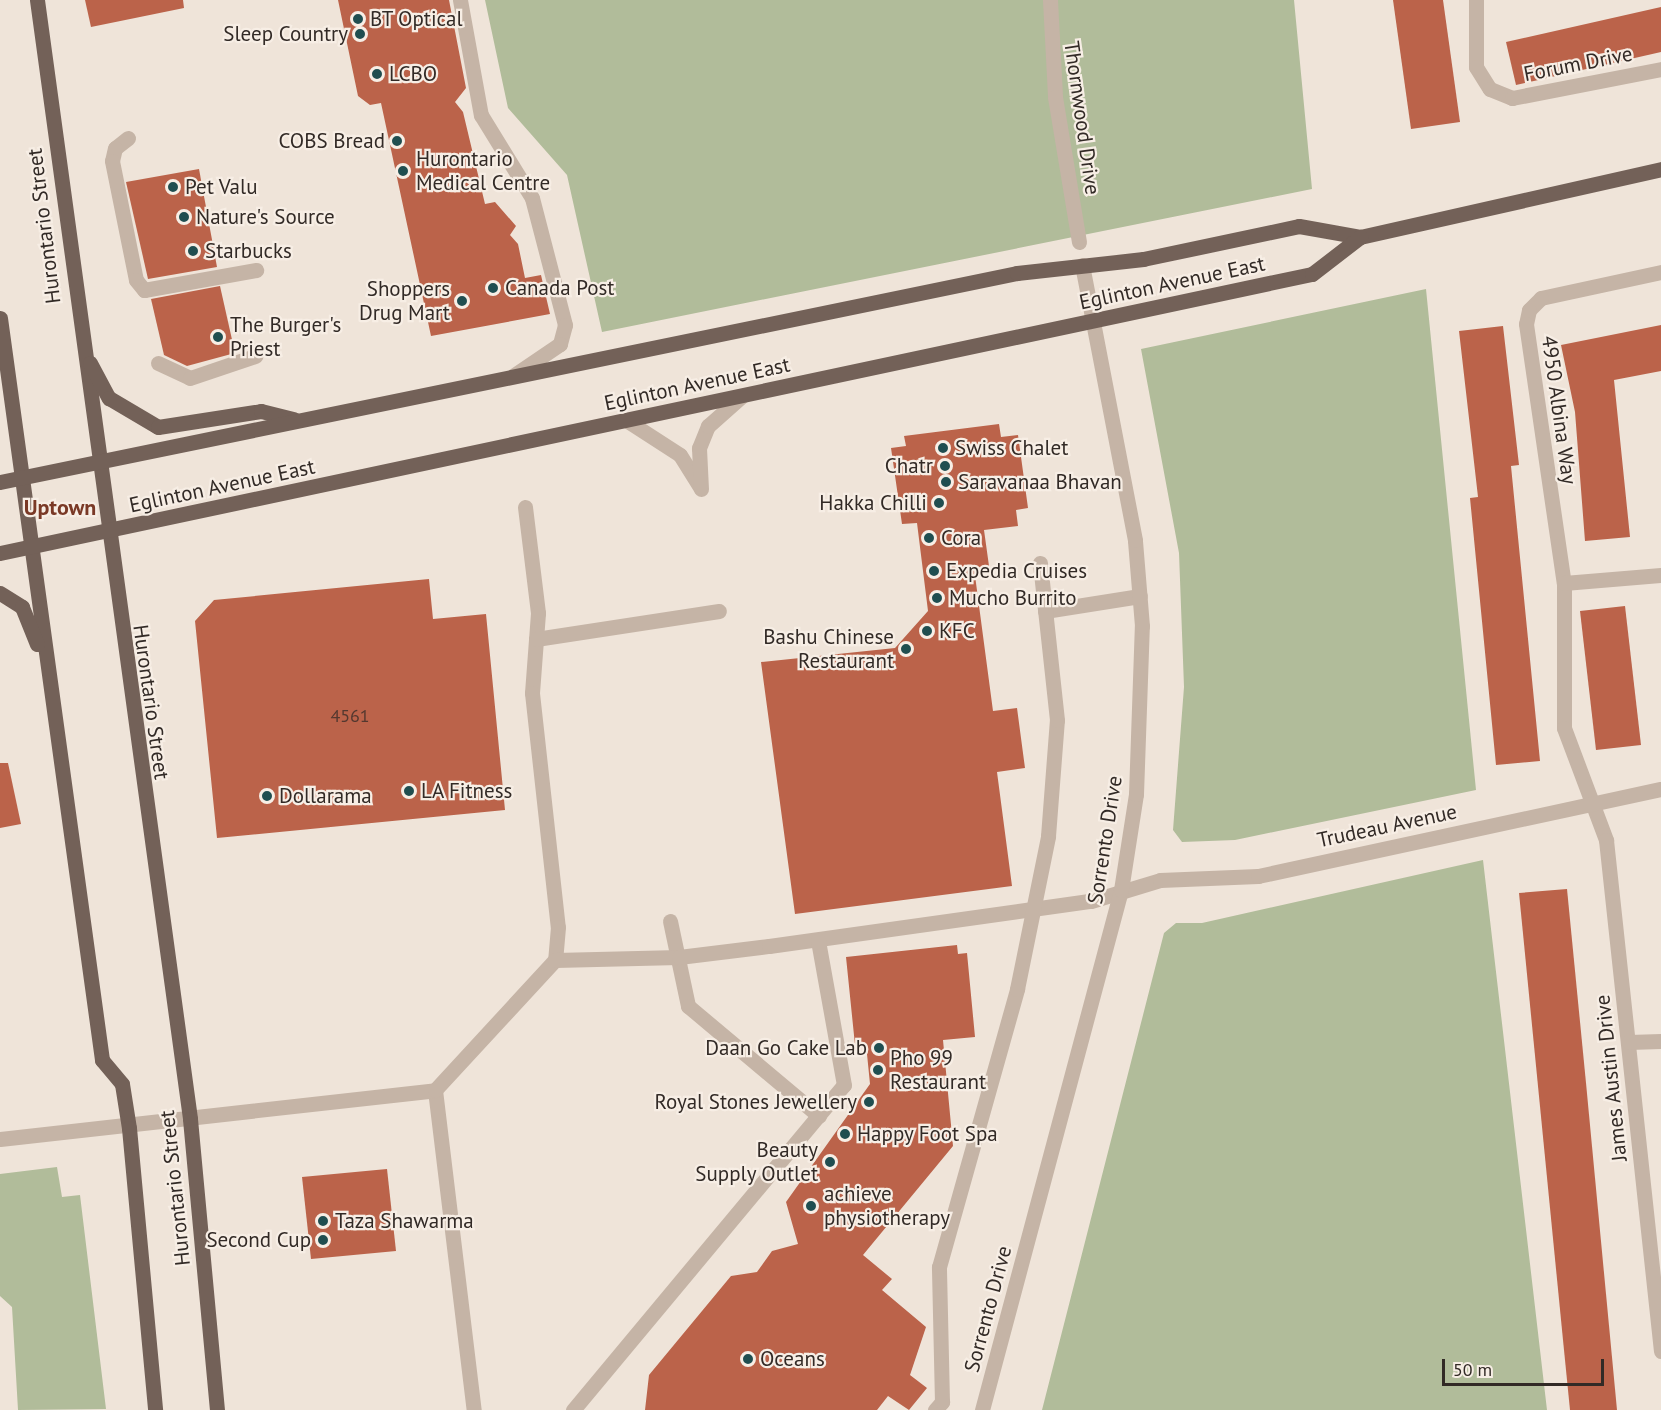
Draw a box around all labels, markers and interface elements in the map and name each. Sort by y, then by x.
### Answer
place label: BT Optical [370,6,463,32]
marker: BT Optical [351,12,365,26]
place label: Sleep Country [223,21,348,47]
marker: Sleep Country [353,27,367,41]
street label: Thornwood Drive [1059,40,1105,196]
street label: Forum Drive [1521,41,1635,87]
place label: LCBO [389,61,437,87]
marker: LCBO [370,67,384,81]
place label: COBS Bread [278,128,385,154]
marker: COBS Bread [390,134,404,148]
place label: Hurontario Medical Centre [416,146,550,196]
street label: Hurontario Street [22,147,66,305]
marker: Hurontario Medical Centre [394,162,412,180]
place label: Pet Valu [185,174,258,200]
marker: Pet Valu [166,180,180,194]
place label: Nature's Source [196,204,335,230]
marker: Nature's Source [177,210,191,224]
place label: Starbucks [205,238,292,264]
marker: Starbucks [186,244,200,258]
street label: Eglinton Avenue East [1077,251,1267,315]
place label: Canada Post [505,275,614,301]
place label: Shoppers Drug Mart [359,276,450,326]
marker: Canada Post [486,281,500,295]
marker: Shoppers Drug Mart [455,294,469,308]
place label: The Burger's Priest [230,312,341,362]
marker: The Burger's Priest [211,330,225,344]
street label: 4950 Albina Way [1536,333,1582,487]
street label: Eglinton Avenue East [602,352,792,416]
place label: Swiss Chalet [955,435,1068,461]
marker: Swiss Chalet [936,441,950,455]
place label: Chatr [885,453,933,479]
street label: Eglinton Avenue East [127,454,317,518]
marker: Chatr [938,459,952,473]
place label: Saravanaa Bhavan [958,469,1122,495]
marker: Saravanaa Bhavan [939,475,953,489]
place label: Hakka Chilli [819,490,927,516]
district label: Uptown [24,495,96,521]
marker: Hakka Chilli [932,496,946,510]
place label: Cora [941,525,981,551]
marker: Cora [922,531,936,545]
place label: Expedia Cruises [946,558,1087,584]
marker: Expedia Cruises [927,564,941,578]
place label: Mucho Burrito [949,585,1076,611]
marker: Mucho Burrito [930,591,944,605]
place label: KFC [939,618,975,644]
street label: Hurontario Street [128,623,174,781]
place label: Bashu Chinese Restaurant [763,624,894,674]
marker: KFC [920,624,934,638]
marker: Bashu Chinese Restaurant [899,642,913,656]
house number: 4561 [330,705,370,727]
street label: Sorrento Drive [1082,774,1128,906]
place label: LA Fitness [421,778,513,804]
place label: Dollarama [279,783,372,809]
marker: LA Fitness [402,784,416,798]
marker: Dollarama [260,789,274,803]
street label: Trudeau Avenue [1315,799,1459,853]
street label: James Austin Drive [1590,993,1632,1163]
place label: Daan Go Cake Lab [705,1035,867,1061]
marker: Daan Go Cake Lab [872,1041,886,1055]
place label: Pho 99 Restaurant [890,1045,986,1095]
marker: Pho 99 Restaurant [871,1063,885,1077]
place label: Royal Stones Jewellery [654,1089,857,1115]
marker: Royal Stones Jewellery [862,1095,876,1109]
street label: Hurontario Street [154,1109,196,1267]
place label: Happy Foot Spa [857,1121,998,1147]
marker: Happy Foot Spa [838,1127,852,1141]
place label: Beauty Supply Outlet [695,1137,818,1187]
marker: Beauty Supply Outlet [823,1155,837,1169]
place label: achieve physiotherapy [824,1181,950,1231]
marker: achieve physiotherapy [802,1197,820,1215]
place label: Taza Shawarma [335,1208,474,1234]
marker: Taza Shawarma [316,1214,330,1228]
place label: Second Cup [206,1227,311,1253]
marker: Second Cup [316,1233,330,1247]
street label: Sorrento Drive [959,1243,1017,1375]
place label: Oceans [760,1346,825,1372]
scale bar [1445,1347,1607,1385]
marker: Oceans [741,1352,755,1366]
text: 50 m [1453,1358,1492,1381]

